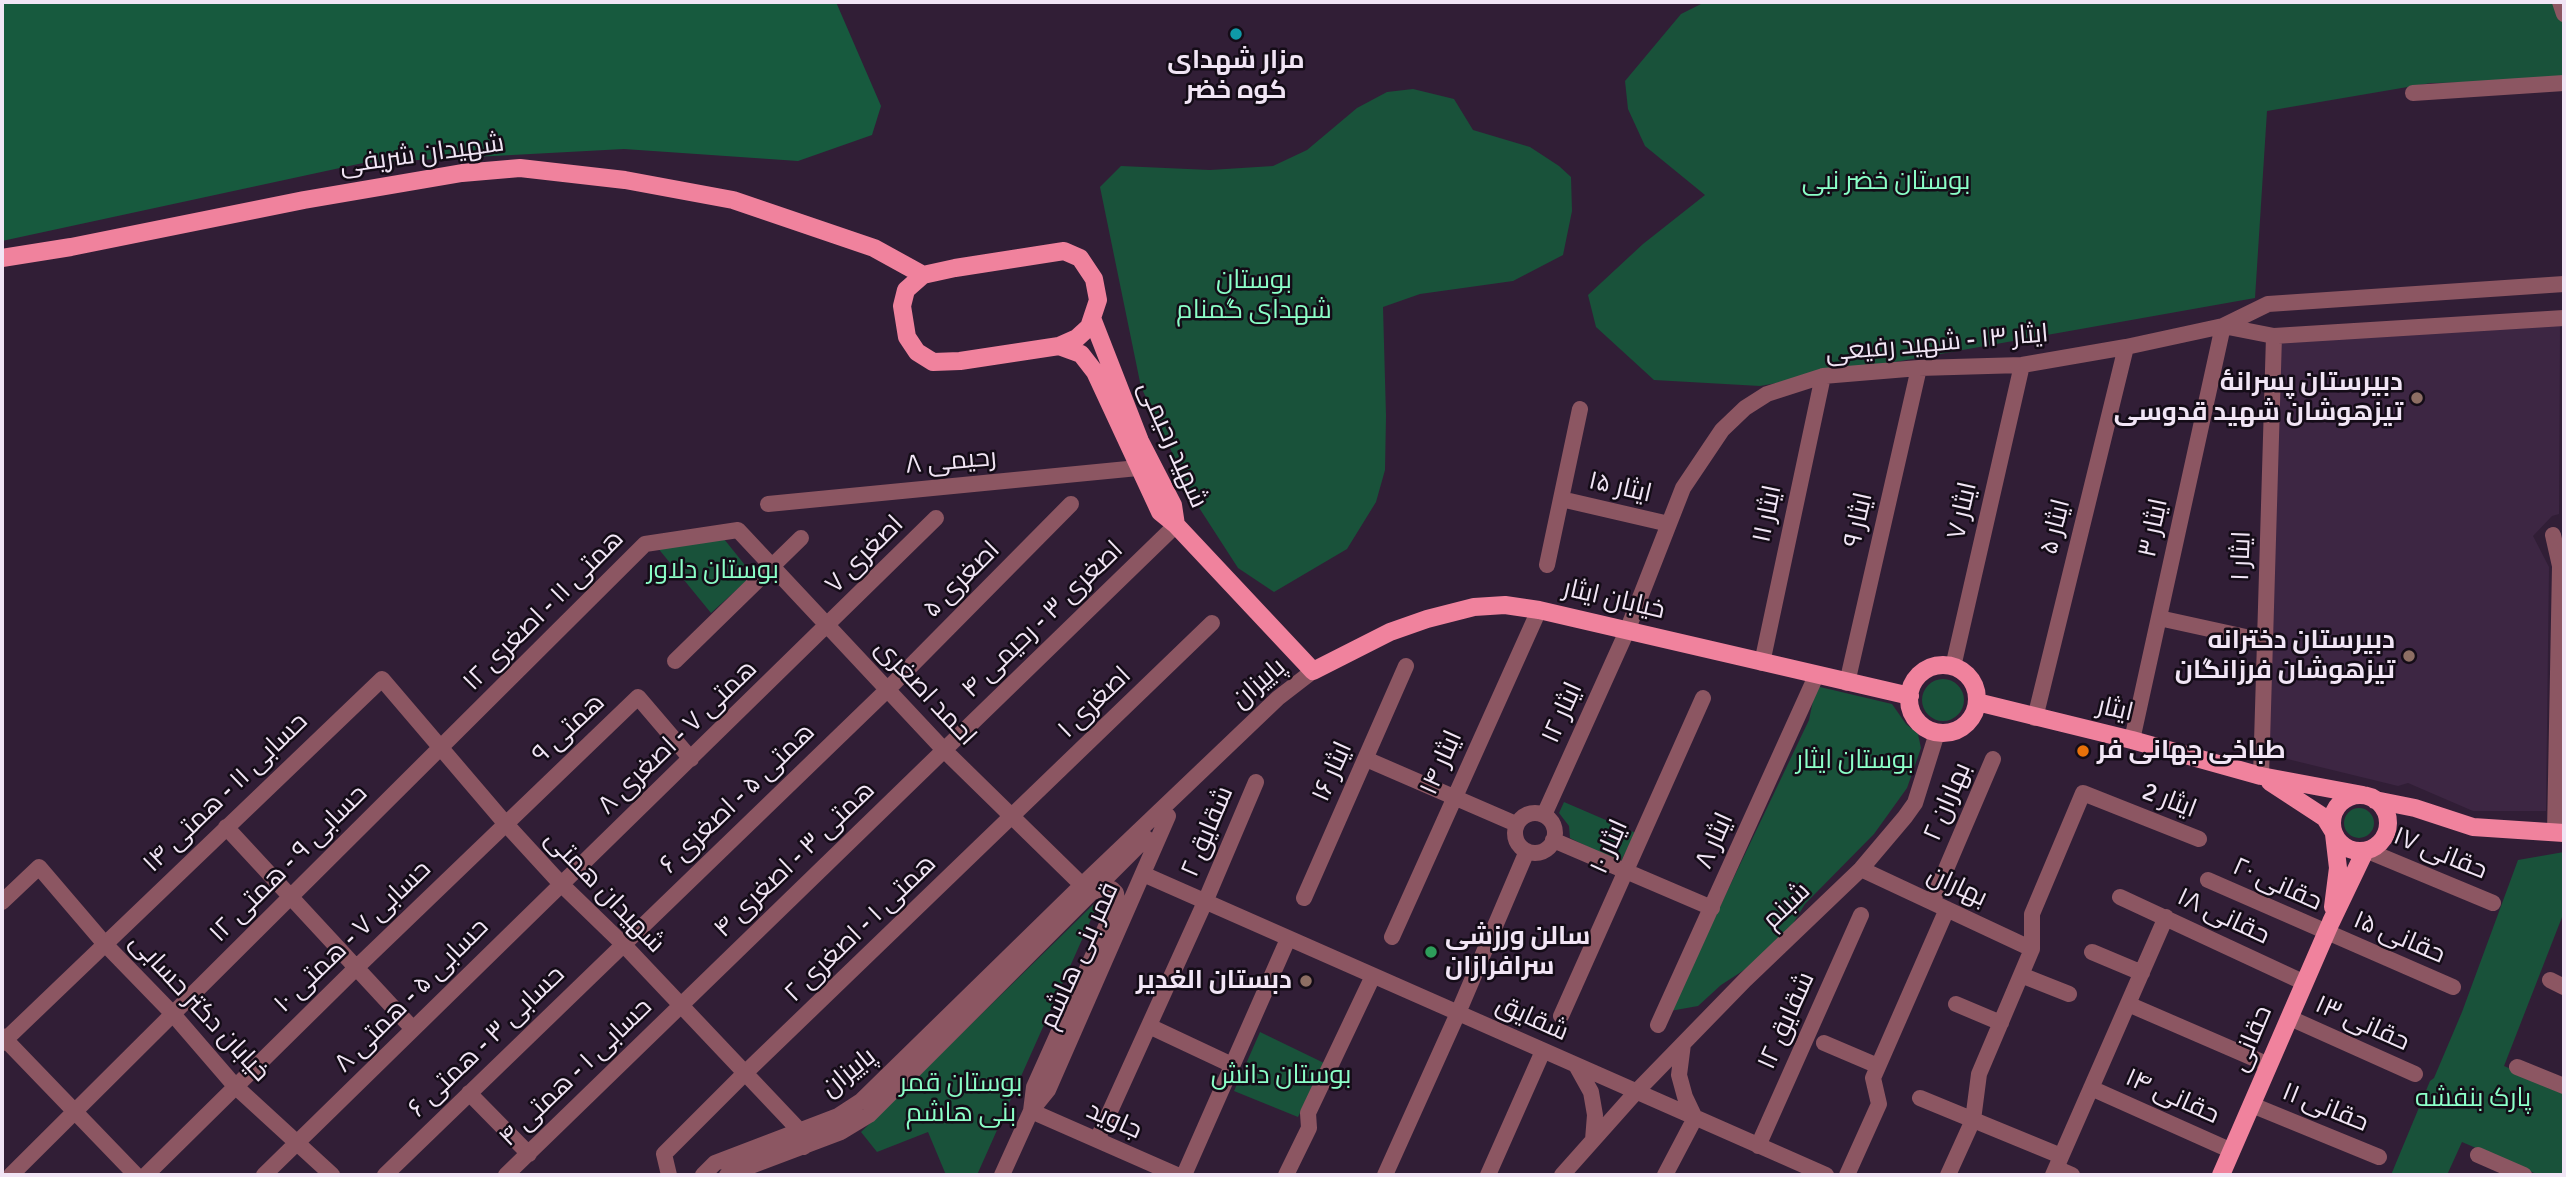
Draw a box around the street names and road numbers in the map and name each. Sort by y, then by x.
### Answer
street label: شهیدان شریفی [338,128,506,182]
street label: ایثار ۱۳ - شهید رفیعی [1824,319,2050,369]
street label: شهید رحیمی [1130,377,1214,513]
street label: رحیمی ۸ [904,442,998,482]
street label: ایثار ۱۵ [1585,466,1655,510]
street label: ایثار ۷ [1941,479,1985,543]
street label: ایثار ۱۱ [1747,482,1789,546]
street label: ایثار ۹ [1838,490,1880,550]
street label: ایثار ۵ [2034,496,2078,558]
street label: ایثار ۳ [2133,496,2175,560]
street label: اصغری ۷ [819,509,911,601]
street label: همتی ۱۱ - اصغری ۱۲ [457,524,631,698]
street label: ایثار ۱ [2226,531,2258,581]
street label: اصغری ۵ [917,535,1007,625]
street label: اصغری ۳ - رحیمی ۴ [956,535,1130,705]
street label: خیابان ایثار [1560,573,1668,627]
street label: احمد اصغری [868,633,982,753]
street label: پاییزان [1226,652,1292,716]
street label: همتی ۷ - اصغری ۸ [592,654,764,822]
street label: اصغری ۱ [1052,661,1138,745]
street label: ایثار ۱۲ [1536,678,1590,748]
street label: همتی ۹ [526,688,612,770]
street label: ایثار [2094,691,2136,729]
street label: حسابی ۱۱ - همتی ۱۴ [137,707,315,879]
street label: همتی ۵ - اصغری ۶ [654,717,822,881]
street label: ایثار ۱۴ [1414,726,1470,800]
street label: ایثار ۱۶ [1306,737,1360,807]
street label: بهاران ۲ [1918,758,1978,846]
street label: همتی ۳ - اصغری ۴ [708,775,882,945]
street label: ایثار 2 [2137,776,2201,826]
street label: حسابی ۹ - همتی ۱۲ [204,779,374,949]
street label: شقایق ۲ [1175,782,1241,882]
street label: ایثار ۸ [1689,808,1741,874]
street label: ایثار ۱۰ [1584,815,1636,879]
street label: حقانی ۱۷ [2388,821,2492,887]
street label: شهیدان همتی [538,824,670,960]
street label: همتی ۱ - اصغری ۲ [779,849,943,1009]
street label: حقانی ۲۰ [2227,852,2327,918]
street label: حسابی ۷ - همتی ۱۰ [268,854,438,1020]
street label: بهاران [1922,860,1992,914]
street label: شبنم [1757,876,1817,936]
street label: قمر بنی هاشم [1034,878,1126,1034]
street label: حقانی ۱۸ [2172,882,2274,952]
street label: حقانی ۱۵ [2348,905,2450,971]
street label: حسابی ۵ - همتی ۸ [328,912,496,1080]
street label: خیابان دکتر حسابی [122,927,276,1089]
street label: حسابی ۳ - همتی ۶ [402,959,572,1125]
street label: شقایق ۱۲ [1752,967,1822,1075]
street label: شقایق [1491,989,1573,1049]
street label: حقانی ۱۳ [2310,989,2414,1059]
street label: حسابی ۱ - همتی ۴ [493,992,659,1154]
street label: حقانی [2224,1001,2280,1077]
street label: پاییزان [815,1042,883,1104]
street label: حقانی ۱۴ [2120,1062,2224,1132]
street label: حقانی ۱۱ [2277,1077,2373,1139]
street label: جاوید [1082,1095,1146,1147]

